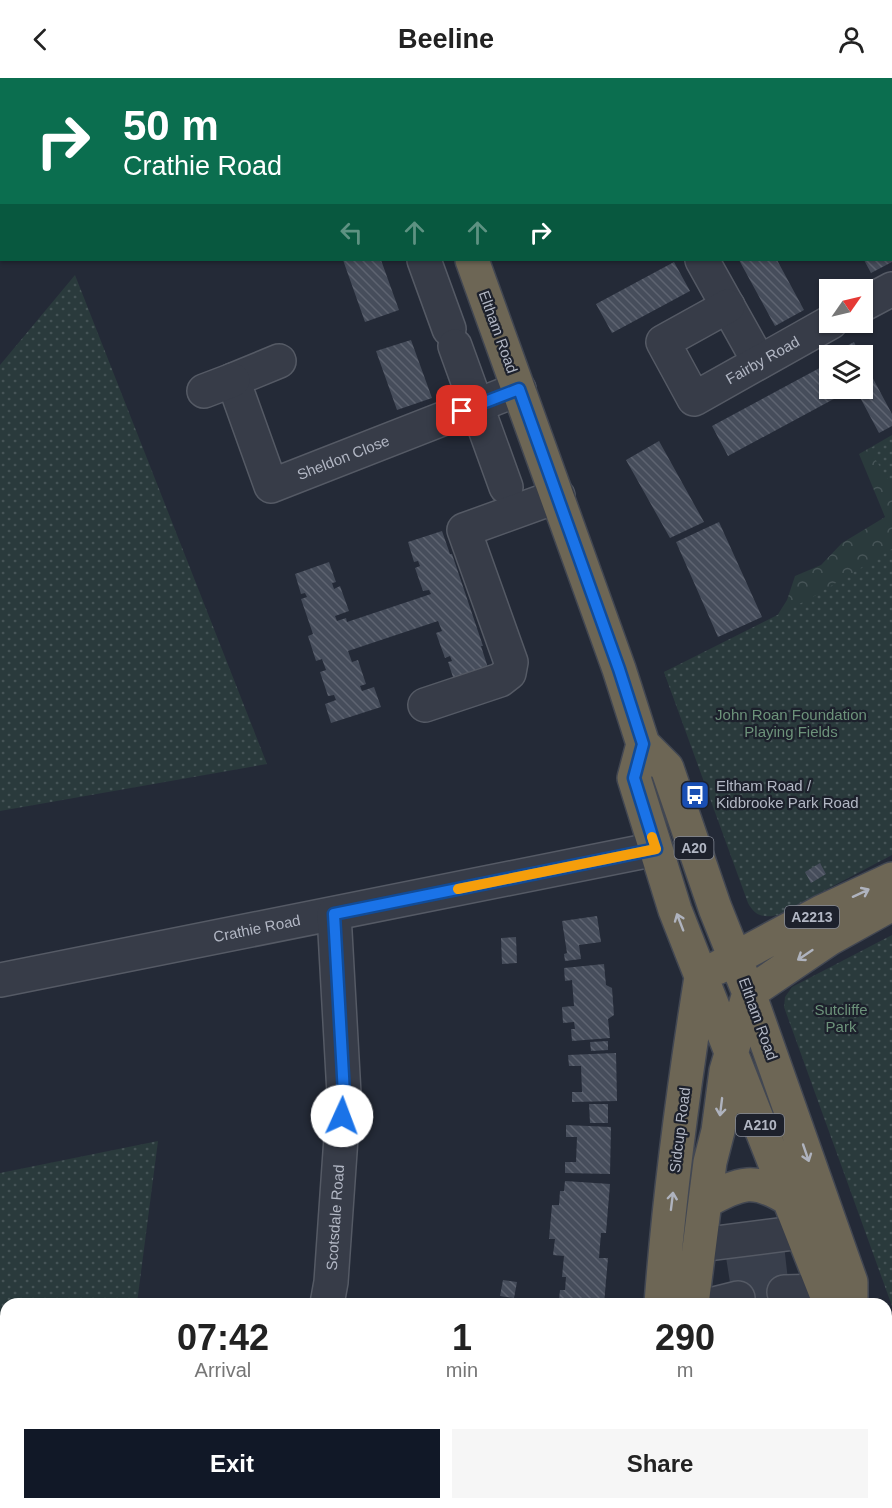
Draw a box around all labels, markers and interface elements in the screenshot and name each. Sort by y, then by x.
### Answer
icon: back [24,23,57,56]
icon: person [835,23,868,56]
text: Beeline [398,24,494,54]
icon: right [24,102,102,180]
text: 50 m [123,102,219,149]
text: Crathie Road [123,151,282,181]
icon: left [335,216,368,249]
icon: ahead [398,216,431,249]
icon: ahead [461,216,494,249]
icon: right [524,216,557,249]
north arrow [819,279,873,333]
map controls [819,279,873,399]
street label: Eltham Road [476,288,521,375]
street label: Fairby Road [723,333,802,387]
button: layers [819,345,873,399]
pin [436,385,487,436]
icon: arrive [445,394,478,427]
street label: Sheldon Close [295,432,392,483]
park label: John Roan Foundation Playing Fields [715,706,867,740]
place label: Eltham Road / Kidbrooke Park Road [716,777,859,811]
bus stop icon: Eltham Road / Kidbrooke Park Road [679,779,711,811]
road number: A20 [674,837,714,859]
one-way arrow [852,887,870,899]
road number: A2213 [785,906,839,928]
street label: Crathie Road [212,911,302,945]
one-way arrow [674,914,685,932]
one-way arrow [798,949,814,961]
street label: Eltham Road [736,975,781,1062]
park label: Sutcliffe Park [814,1001,868,1035]
position arrow [310,1084,374,1148]
street label: Sidcup Road [666,1086,693,1174]
one-way arrow [716,1097,727,1117]
road number: A210 [736,1114,784,1136]
one-way arrow [801,1143,812,1162]
street label: Scotsdale Road [323,1164,347,1271]
one-way arrow [666,1191,677,1211]
text: 07:42 [177,1317,269,1358]
text: 1 [452,1317,472,1358]
text: 290 [655,1317,715,1358]
text: Arrival [195,1359,251,1381]
text: min [446,1359,478,1381]
text: m [677,1359,693,1381]
button: Exit [24,1429,440,1498]
button: Share [452,1429,868,1498]

